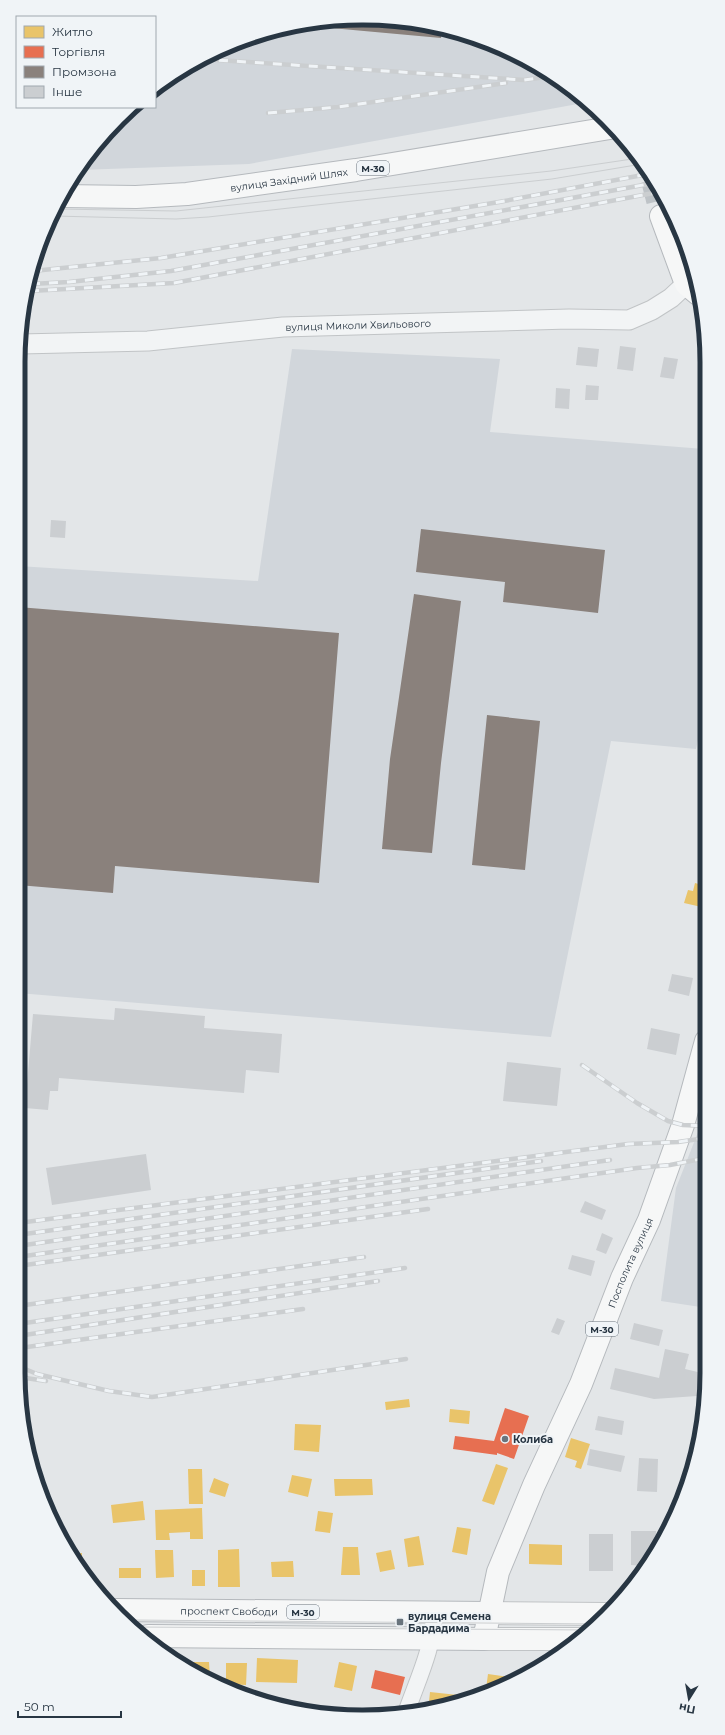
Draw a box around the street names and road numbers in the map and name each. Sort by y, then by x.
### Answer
road number: М-30 [357,161,389,175]
street label: вулиця Західний Шлях [229,165,349,194]
street label: вулиця Миколи Хвильового [285,316,431,333]
street label: Посполита вулиця [605,1215,656,1310]
road number: М-30 [586,1322,618,1336]
street label: проспект Свободи [180,1604,278,1618]
road number: М-30 [287,1605,319,1619]

